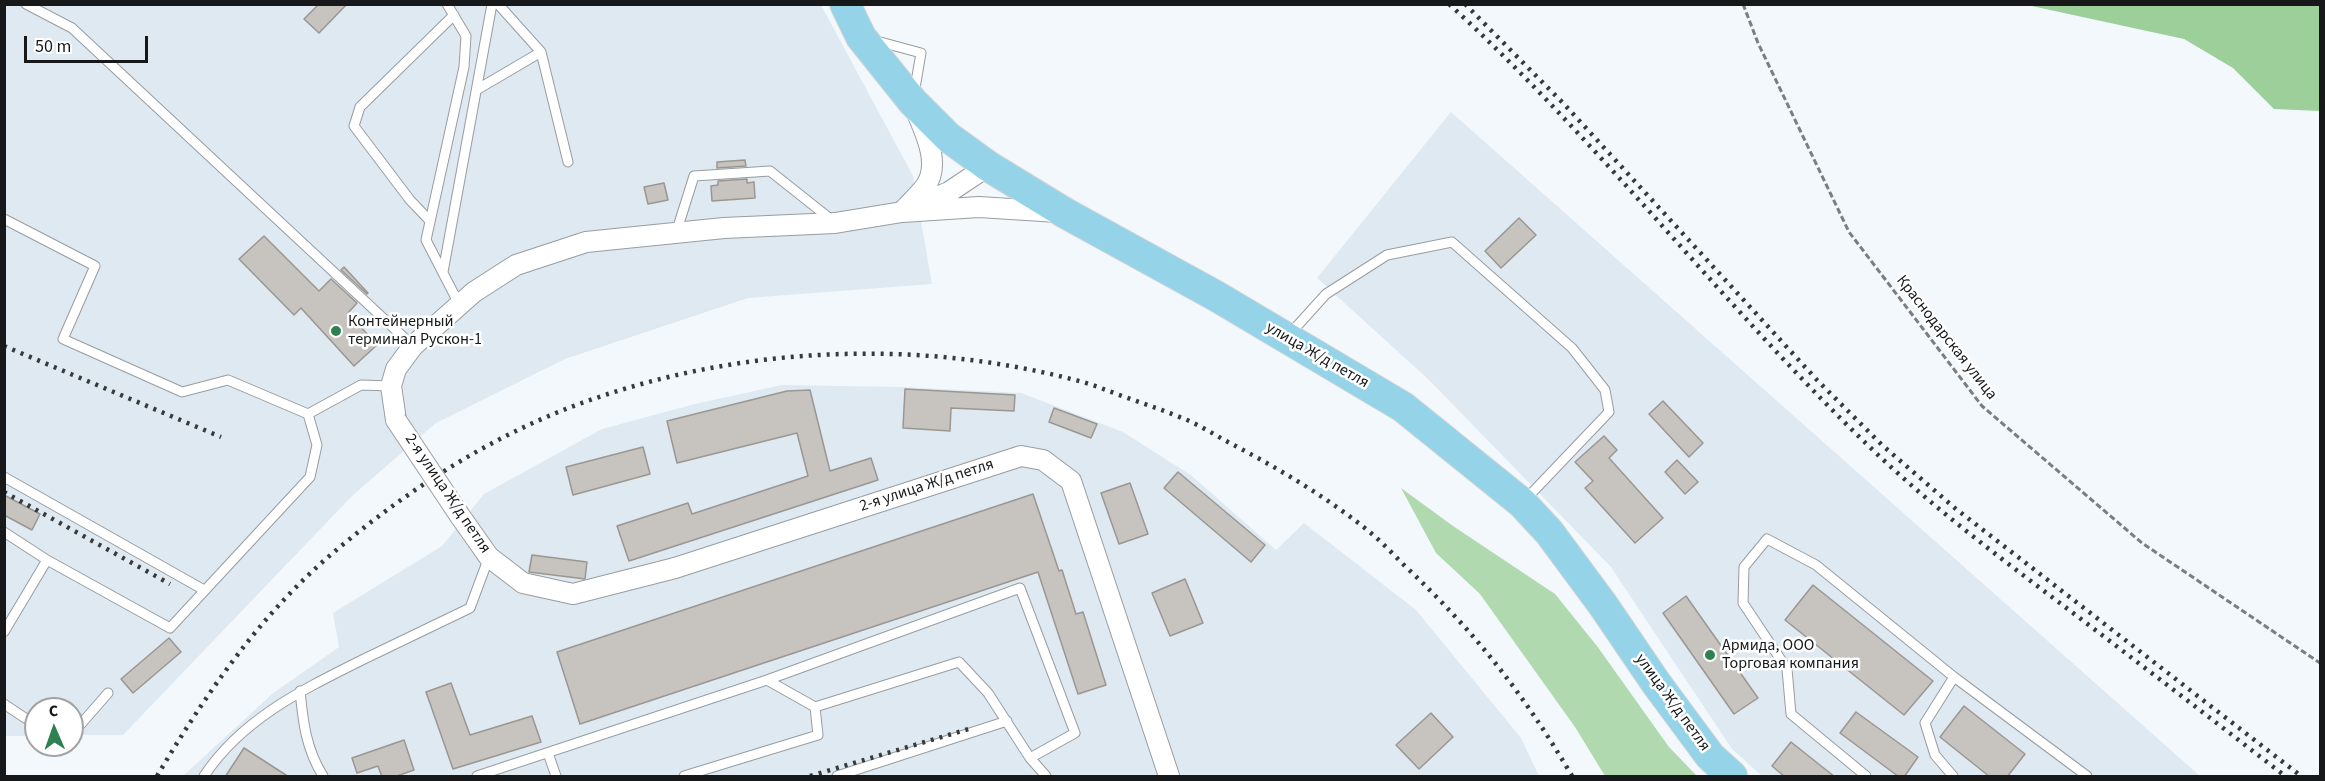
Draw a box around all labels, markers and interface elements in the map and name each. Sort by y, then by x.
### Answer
scale bar [27,24,152,62]
text: 50 m [35,34,71,59]
street label: Краснодарская улица [1891,272,2001,404]
place label: Контейнерный терминал Рускон-1 [348,312,482,350]
street label: улица Ж/д петля [1262,319,1372,393]
marker: Контейнерный терминал Рускон-1 [329,324,343,338]
street label: 2-я улица Ж/д петля [400,431,494,557]
street label: 2-я улица Ж/д петля [857,455,997,517]
place label: Армида, ООО Торговая компания [1722,636,1859,674]
marker: Армида, ООО Торговая компания [1703,648,1717,662]
street label: улица Ж/д петля [1630,651,1714,755]
north arrow [24,697,84,757]
text: С [48,700,58,722]

